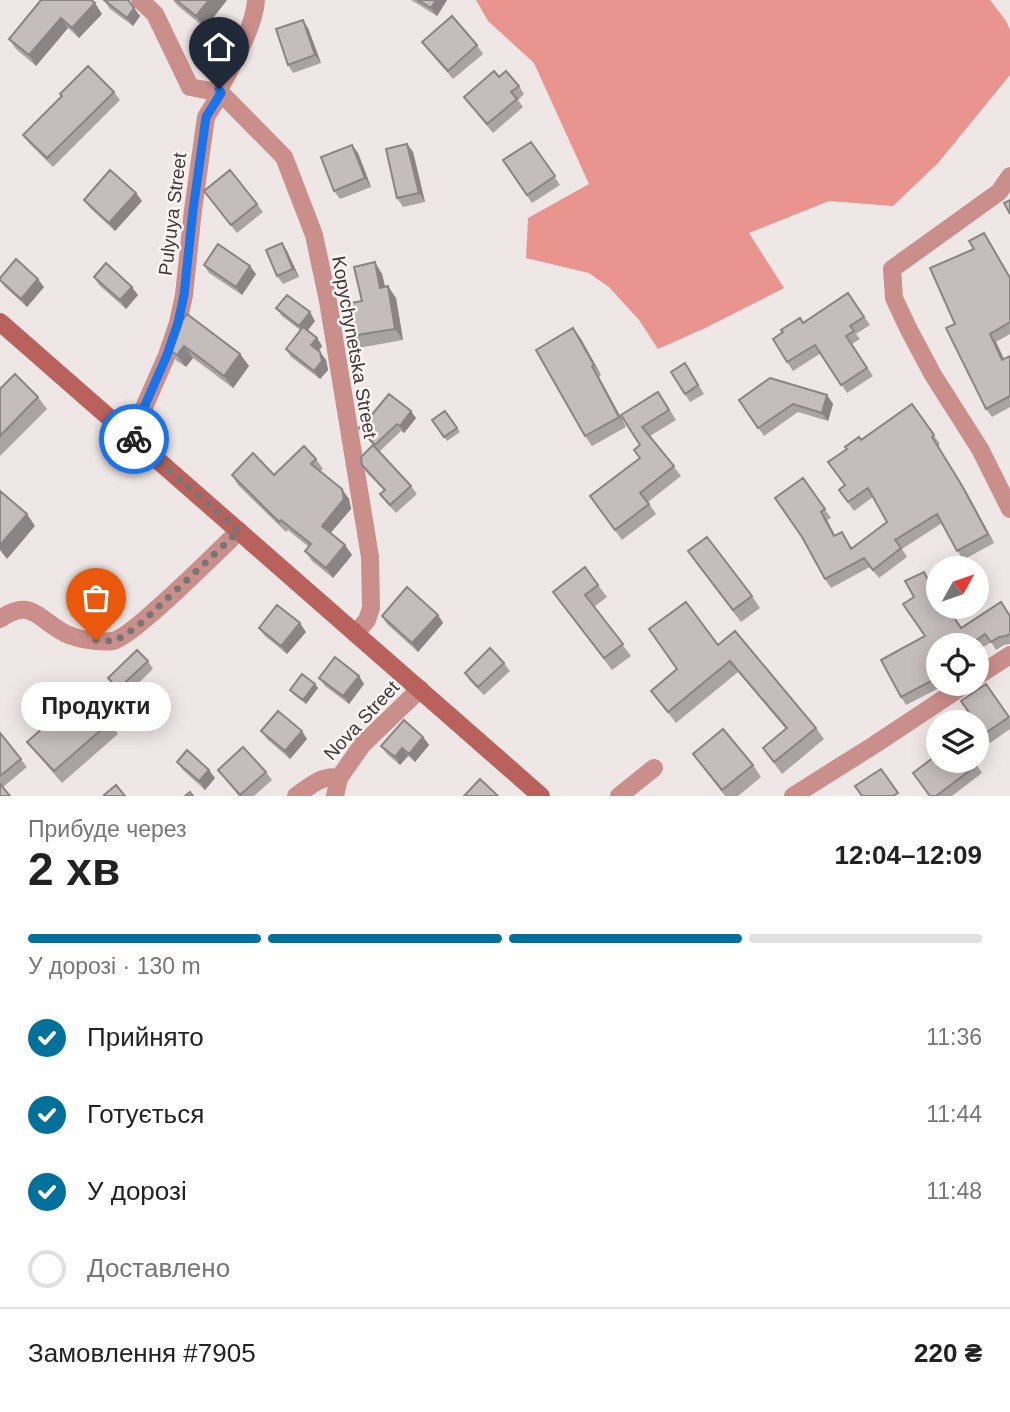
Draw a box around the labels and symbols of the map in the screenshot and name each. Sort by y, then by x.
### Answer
pin [189,17,249,89]
street label: Pulyuya Street [155,151,191,277]
street label: Kopychynetska Street [328,254,381,441]
courier [99,404,169,474]
north arrow [926,556,989,620]
pin [66,568,126,640]
street label: Nova Street [319,676,404,764]
callout: Продукти [21,682,171,731]

